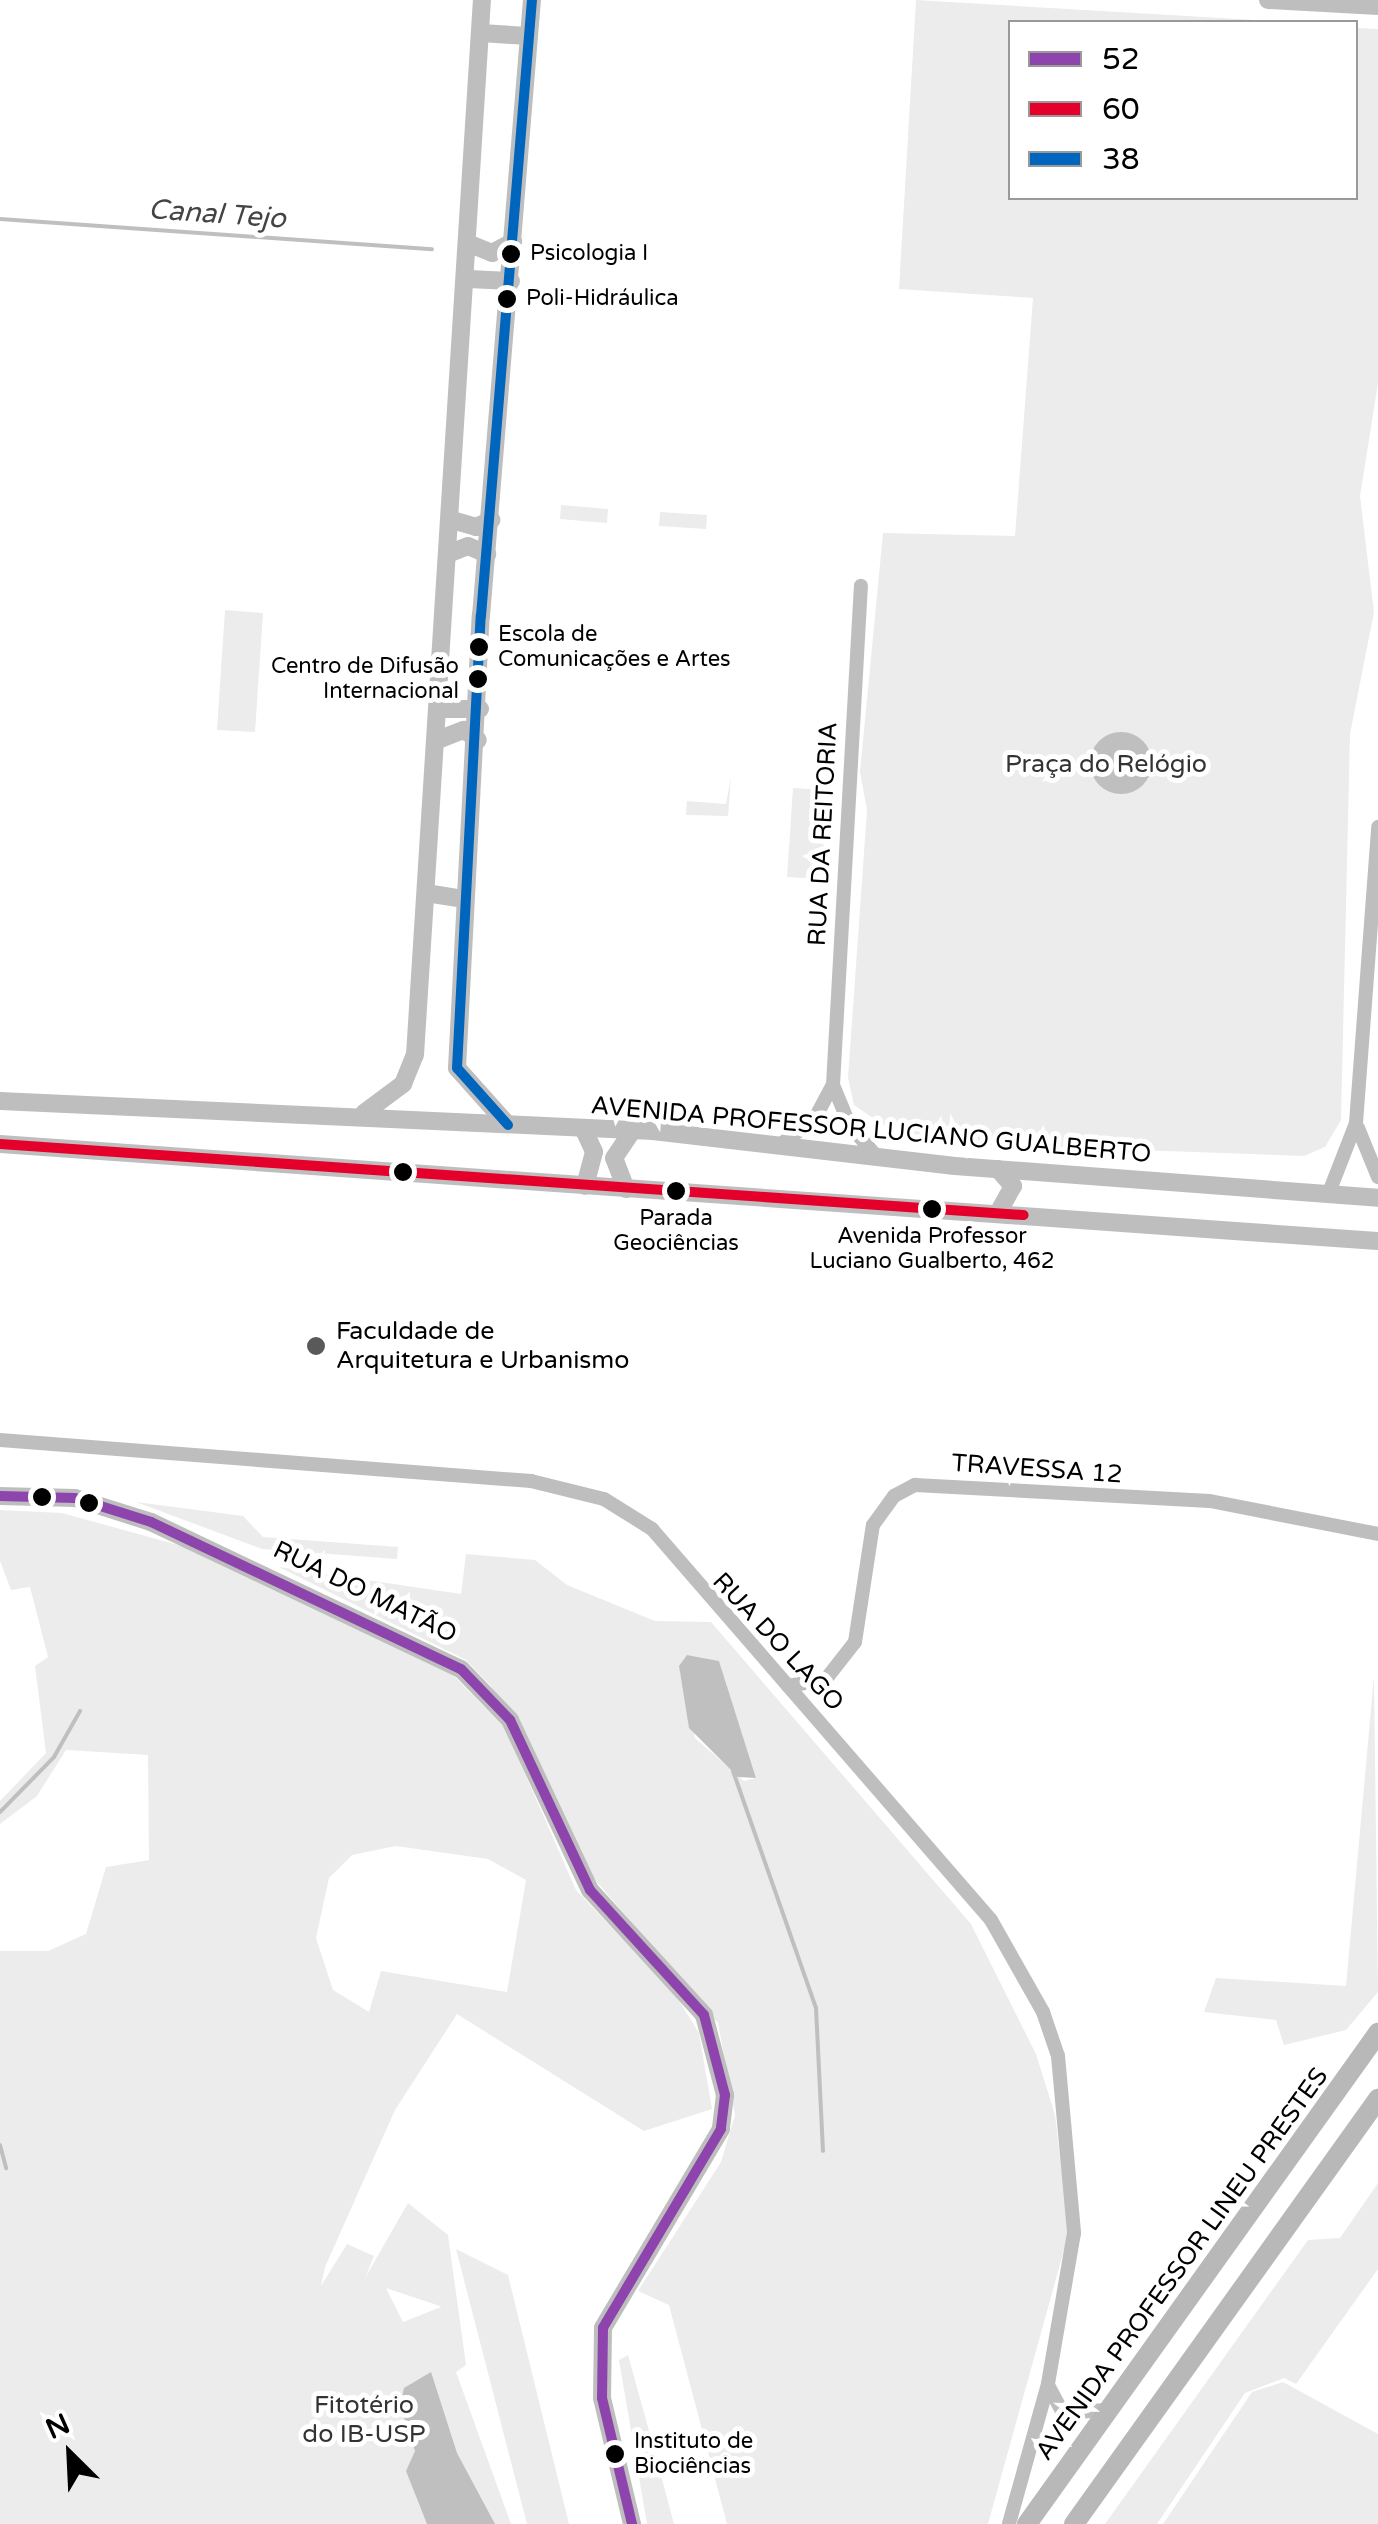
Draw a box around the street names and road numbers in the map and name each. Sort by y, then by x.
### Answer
street label: RUA DA REITORIA [802,721,844,947]
street label: AVENIDA PROFESSOR LUCIANO GUALBERTO [590,1091,1152,1169]
street label: TRAVESSA 12 [951,1448,1123,1490]
street label: RUA DO MATÃO [268,1535,462,1649]
street label: RUA DO LAGO [706,1567,850,1717]
street label: AVENIDA PROFESSOR LINEU PRESTES [1029,2062,1335,2466]

